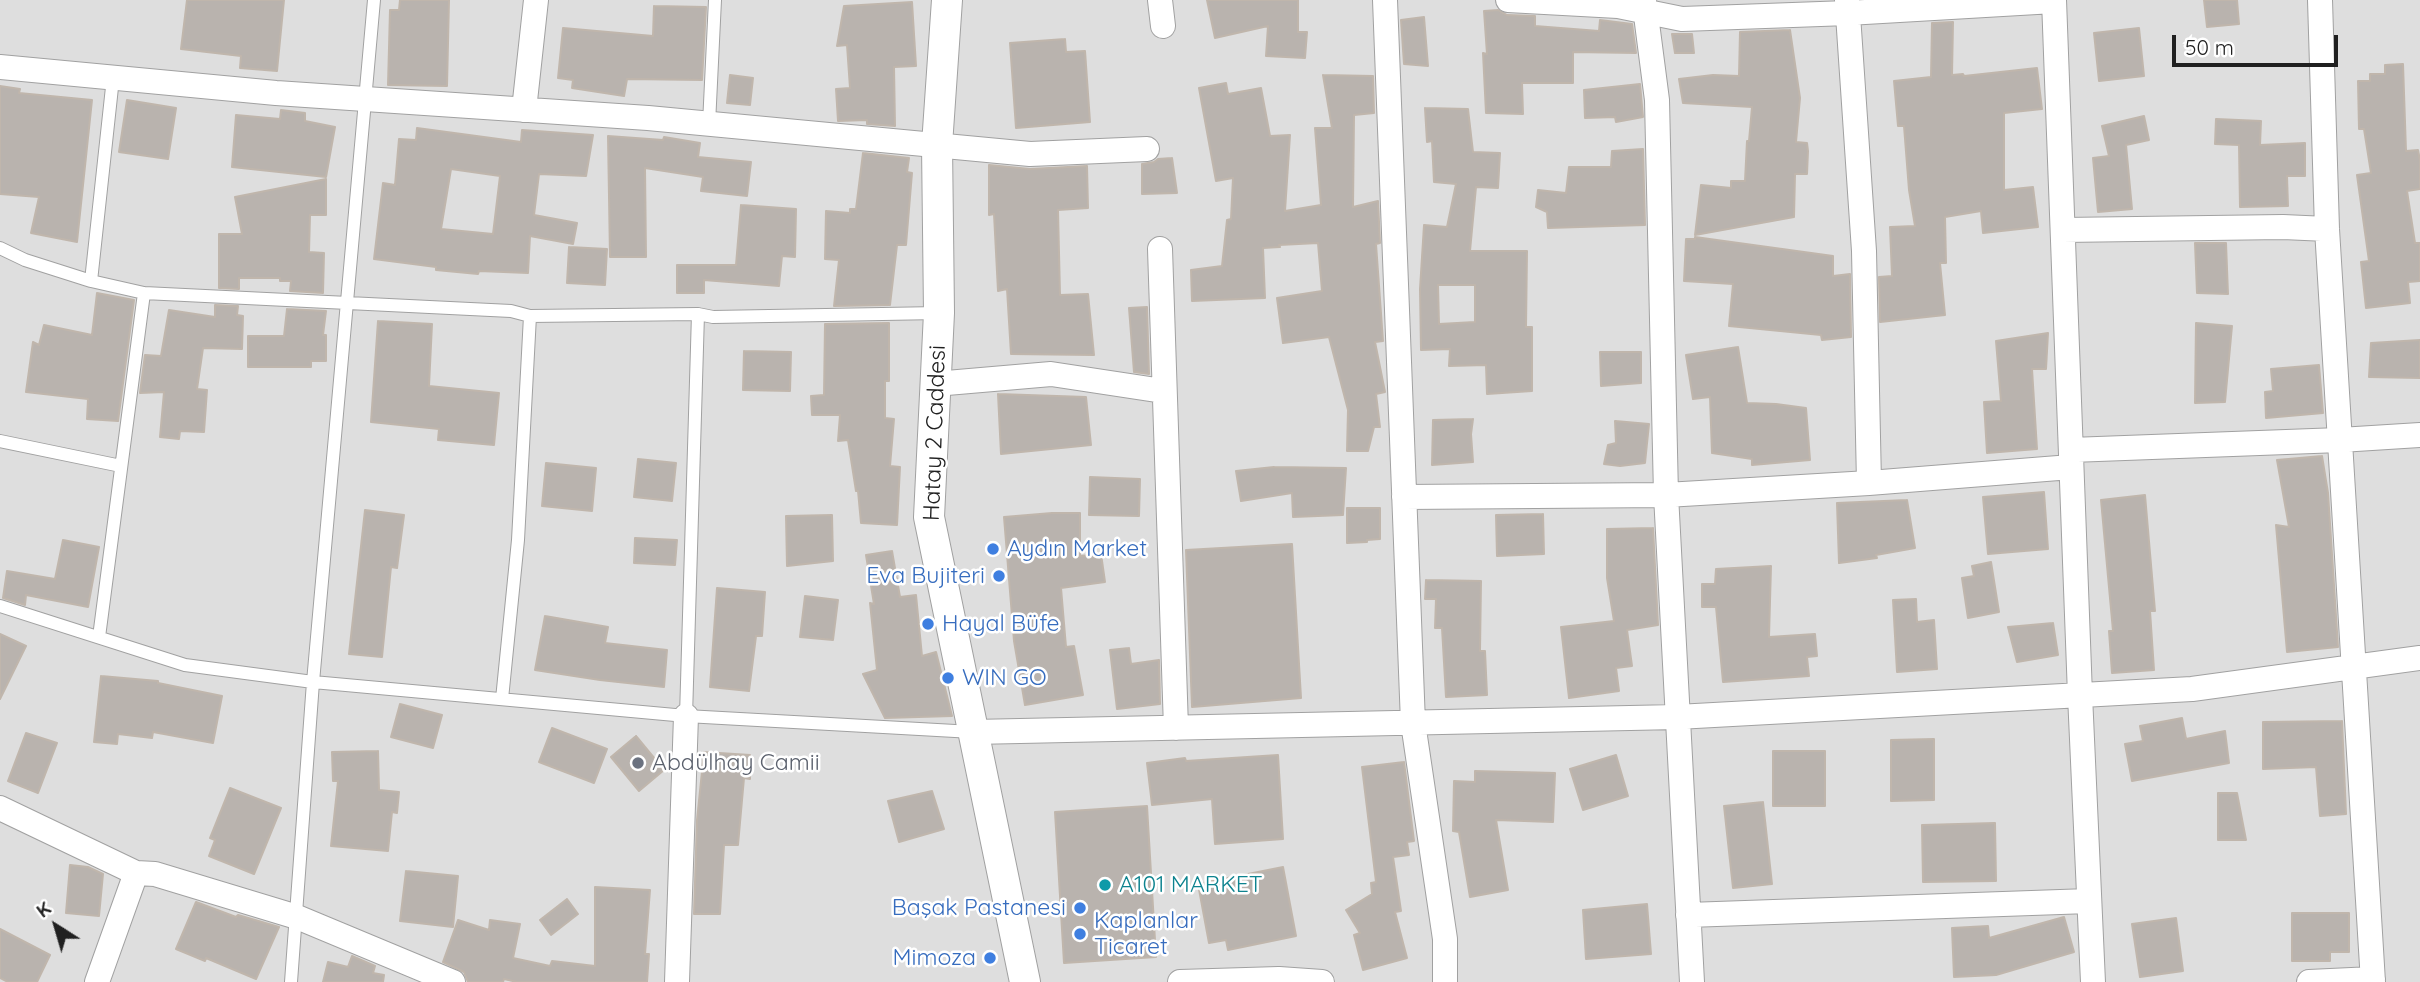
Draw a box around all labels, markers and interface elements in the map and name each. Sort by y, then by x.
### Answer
scale bar [2175,21,2341,65]
text: 50 m [2185,34,2234,60]
street label: Hatay 2 Caddesi [918,345,952,521]
place label: Aydın Market [1007,535,1147,563]
marker: Aydın Market [985,541,1001,557]
place label: Eva Bujiteri [866,562,985,590]
marker: Eva Bujiteri [991,568,1007,584]
place label: Hayal Büfe [942,610,1060,638]
marker: Hayal Büfe [920,616,936,632]
place label: WIN GO [962,664,1047,692]
marker: WIN GO [940,670,956,686]
place label: Abdülhay Camii [652,749,820,777]
marker: Abdülhay Camii [630,755,646,771]
place label: A101 MARKET [1119,871,1263,899]
marker: A101 MARKET [1097,877,1113,893]
north arrow [21,891,91,961]
place label: Başak Pastanesi [892,894,1066,922]
text: K [31,896,56,923]
marker: Başak Pastanesi [1072,900,1088,916]
place label: Kaplanlar Ticaret [1094,907,1198,961]
marker: Kaplanlar Ticaret [1072,926,1088,942]
place label: Mimoza [892,944,976,972]
marker: Mimoza [982,950,998,966]

